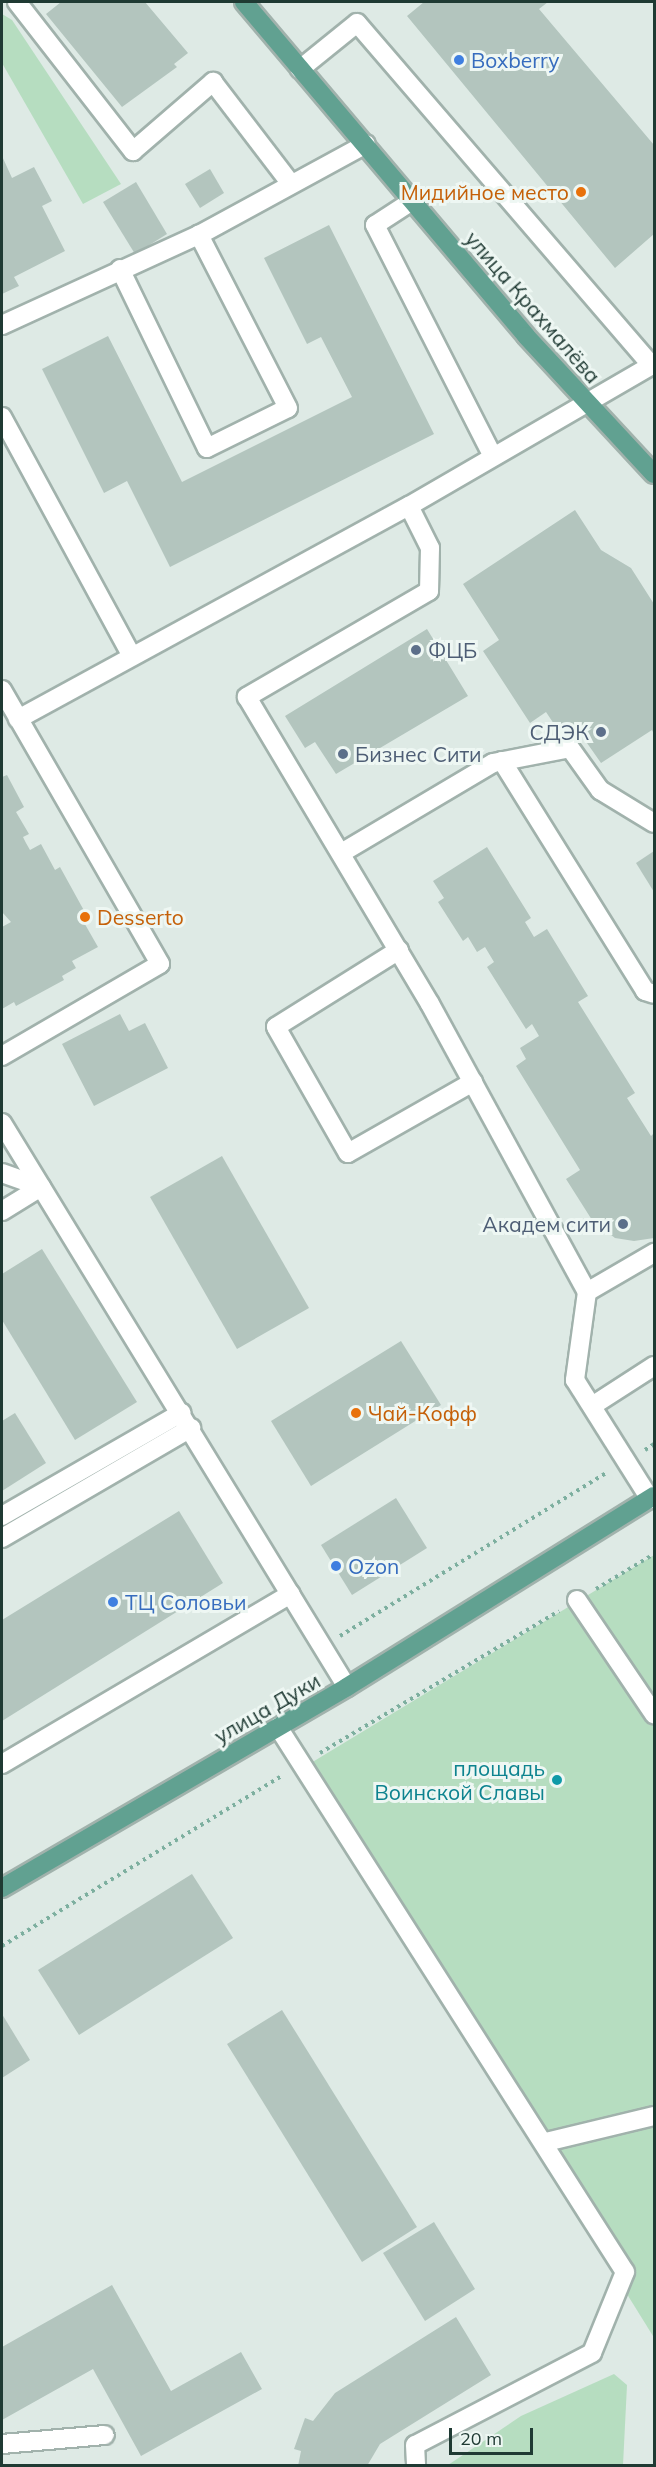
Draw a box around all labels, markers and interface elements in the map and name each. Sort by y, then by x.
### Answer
place label: Boxberry [471,47,559,73]
marker: Boxberry [452,53,466,67]
place label: Мидийное место [401,179,569,205]
marker: Мидийное место [574,185,588,199]
street label: улица Крахмалёва [460,226,606,388]
place label: ФЦБ [428,637,477,663]
marker: ФЦБ [409,643,423,657]
place label: СДЭК [530,719,589,745]
marker: СДЭК [594,725,608,739]
place label: Бизнес Сити [355,741,482,767]
marker: Бизнес Сити [336,747,350,761]
place label: Desserto [97,904,184,930]
marker: Desserto [78,910,92,924]
place label: Академ сити [482,1211,611,1237]
marker: Академ сити [616,1217,630,1231]
place label: Чай-Кофф [368,1400,477,1426]
marker: Чай-Кофф [349,1406,363,1420]
place label: Ozon [348,1553,399,1579]
marker: Ozon [329,1559,343,1573]
place label: ТЦ Соловьи [125,1589,246,1615]
marker: ТЦ Соловьи [106,1595,120,1609]
street label: улица Дуки [209,1668,325,1748]
place label: площадь Воинской Славы [375,1755,545,1805]
marker: площадь Воинской Славы [550,1773,564,1787]
scale bar [452,2416,536,2454]
text: 20 m [460,2427,502,2450]

